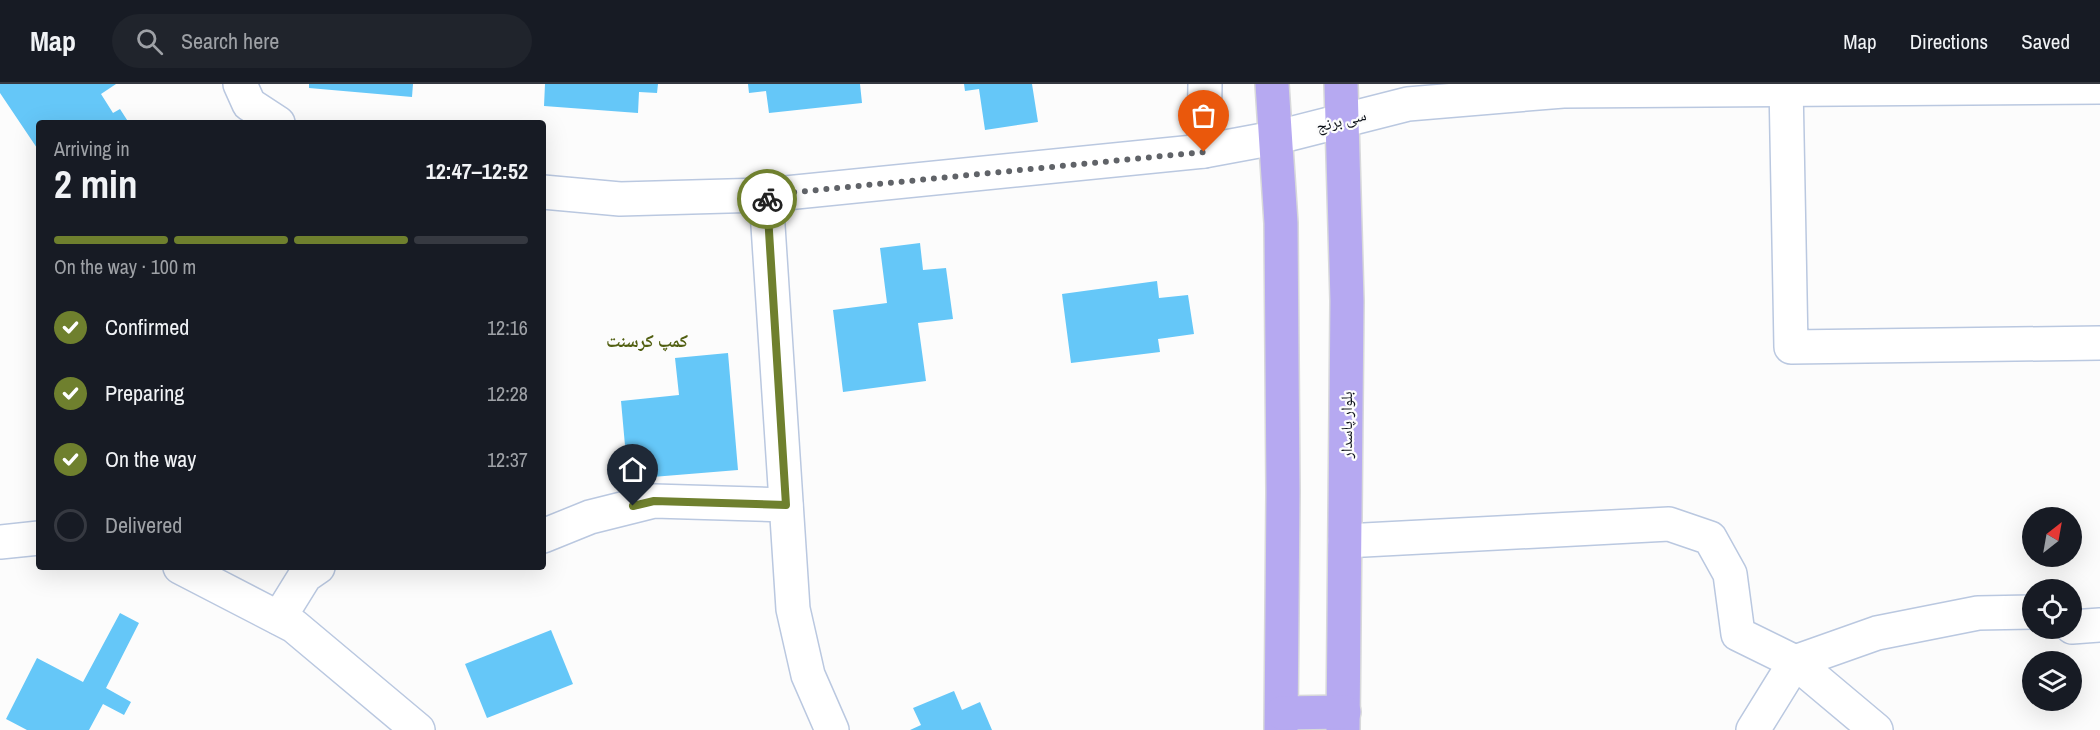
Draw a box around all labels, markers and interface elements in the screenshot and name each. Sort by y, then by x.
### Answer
search box [112,14,532,68]
text: Map [30,22,76,60]
icon: search [133,25,166,58]
text: Search here [181,26,279,56]
text: Map [1843,27,1877,56]
text: Directions [1910,27,1988,56]
text: Saved [2021,27,2070,56]
pin [1178,90,1229,152]
icon: bag [1187,99,1220,132]
street label: سی برنج [1314,103,1368,137]
text: Arriving in [54,135,130,162]
text: 12:47–12:52 [426,156,528,186]
text: 2 min [54,158,138,210]
courier [737,169,797,229]
icon: bike [751,183,784,216]
text: On the way · 100 m [54,253,196,280]
icon: check [54,311,87,344]
text: Confirmed [105,312,189,342]
text: 12:16 [487,314,528,341]
district label: کمپ کرسنت [606,328,688,353]
icon: check [54,377,87,410]
text: Preparing [105,378,184,408]
text: 12:28 [487,380,528,407]
street label: بلوار پاسدار [1335,391,1357,460]
icon: check [54,443,87,476]
text: On the way [105,444,196,474]
pin [607,444,658,506]
text: 12:37 [487,446,528,473]
icon: home [616,453,649,486]
north arrow [2022,507,2082,567]
map controls [2022,507,2082,711]
text: Delivered [105,510,182,540]
button: locate [2022,579,2082,639]
button: layers [2022,651,2082,711]

